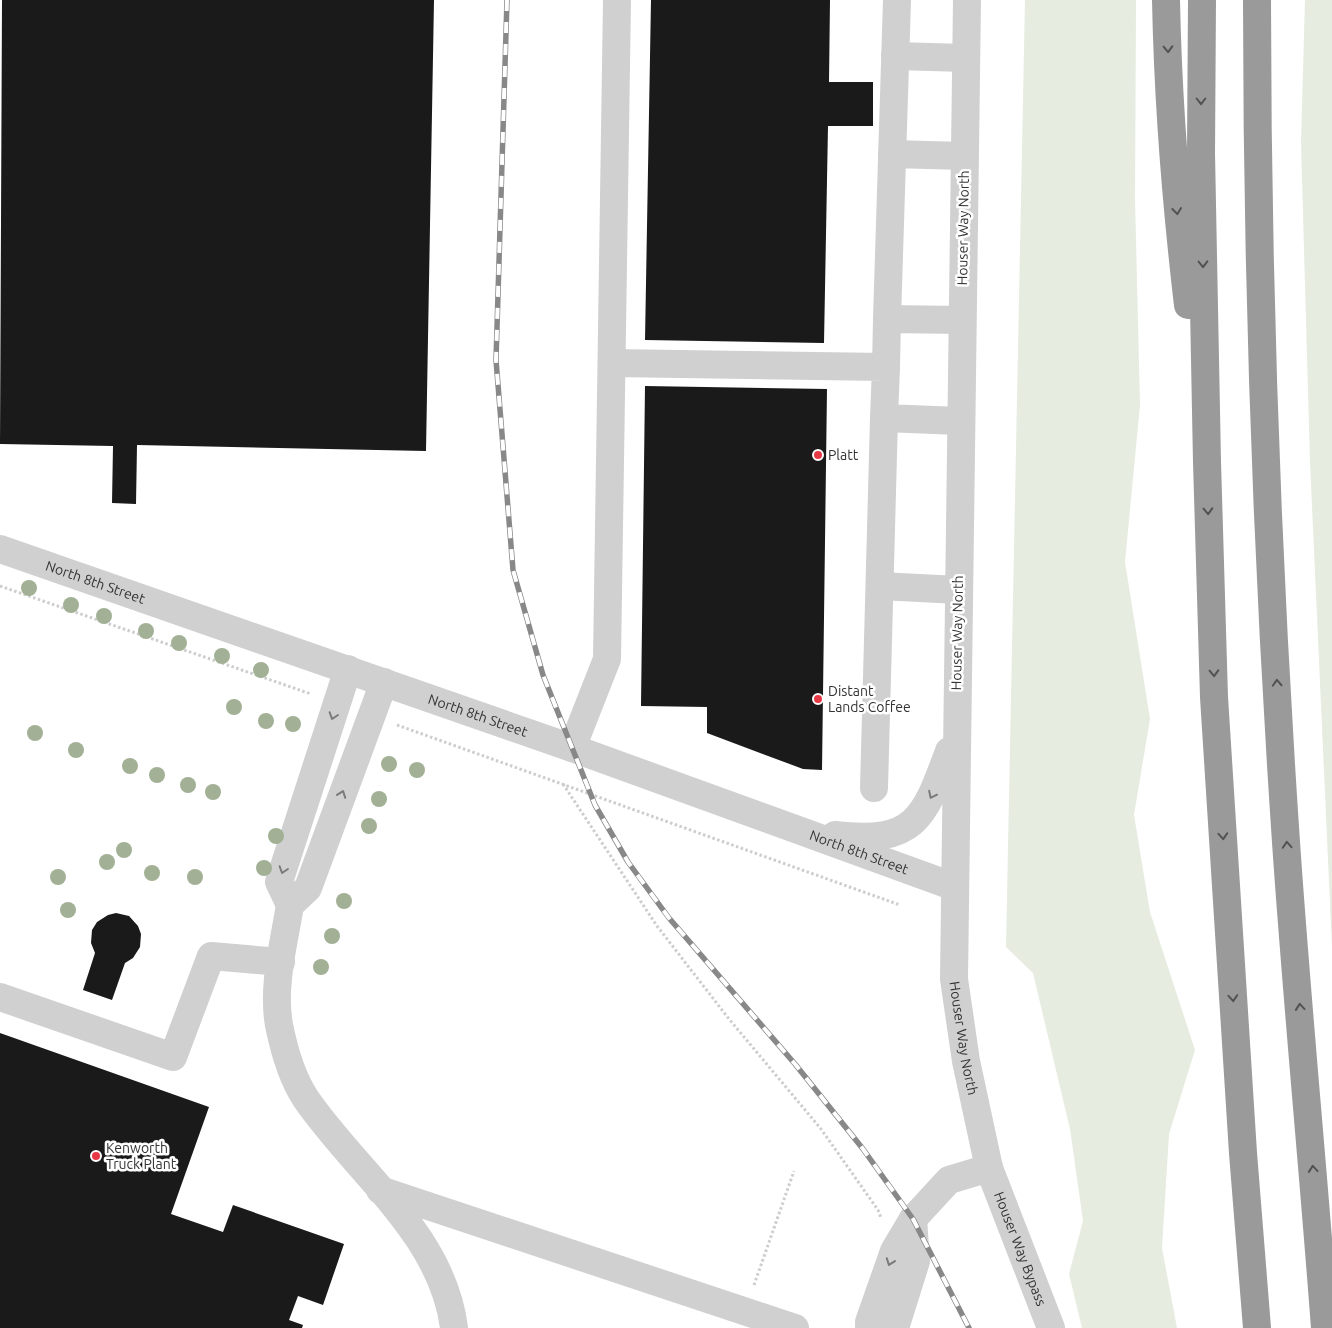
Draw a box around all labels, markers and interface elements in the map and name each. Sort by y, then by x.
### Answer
one-way arrow [1162,45,1173,53]
one-way arrow [1196,98,1206,105]
street label: Houser Way North [954,170,972,286]
one-way arrow [1171,207,1182,215]
one-way arrow [1198,260,1208,268]
place label: Platt [828,447,859,463]
marker: Platt [812,449,824,461]
one-way arrow [1203,507,1214,515]
street label: North 8th Street [44,558,148,607]
street label: Houser Way North [948,575,966,691]
one-way arrow [1208,670,1219,678]
one-way arrow [1272,679,1283,687]
place label: Distant Lands Coffee [828,683,911,715]
street label: North 8th Street [426,691,530,740]
marker: Distant Lands Coffee [812,693,824,705]
one-way arrow [329,711,339,720]
one-way arrow [337,790,347,798]
one-way arrow [928,790,938,799]
street label: North 8th Street [807,827,911,878]
one-way arrow [1218,832,1229,840]
one-way arrow [1281,841,1292,849]
one-way arrow [279,866,289,874]
street label: Houser Way North [946,980,981,1097]
one-way arrow [1228,994,1239,1002]
one-way arrow [1294,1003,1305,1011]
place label: Kenworth Truck Plant [106,1140,177,1172]
marker: Kenworth Truck Plant [90,1150,102,1162]
one-way arrow [1307,1165,1318,1173]
street label: Houser Way Bypass [991,1189,1050,1308]
one-way arrow [886,1257,896,1266]

